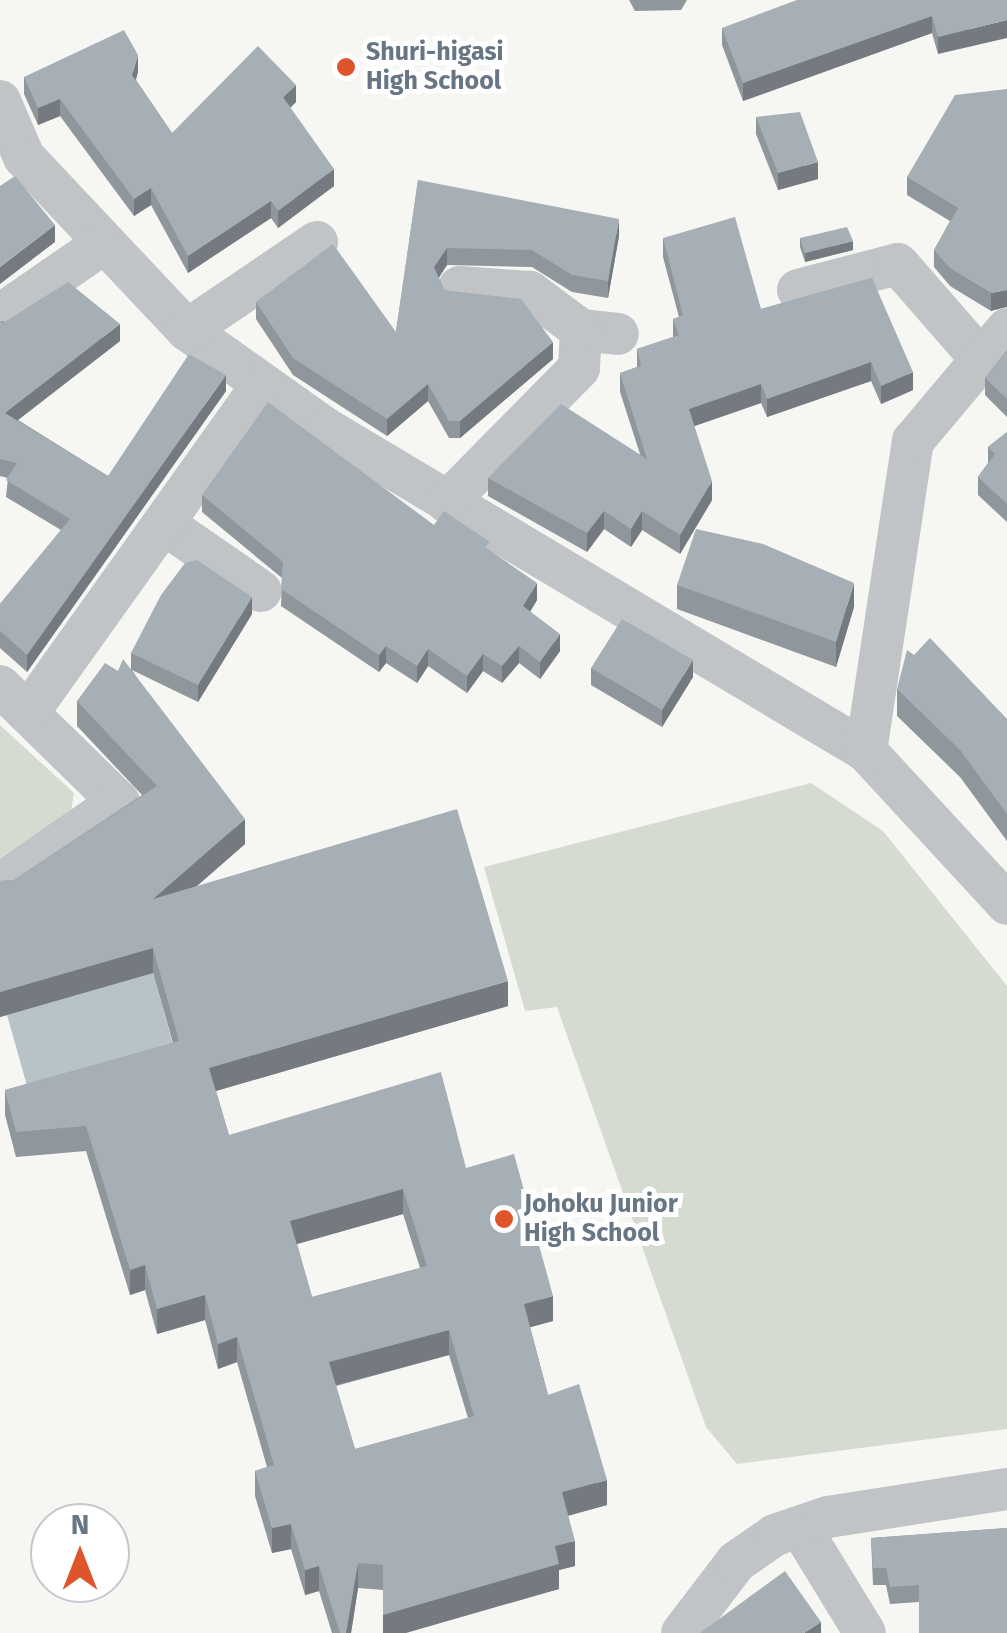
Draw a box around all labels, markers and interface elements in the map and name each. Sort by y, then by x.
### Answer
place label: Shuri-higasi High School [366,38,504,97]
marker: Shuri-higasi High School [335,56,357,78]
place label: Johoku Junior High School [524,1190,678,1249]
marker: Johoku Junior High School [493,1208,515,1230]
north arrow [30,1503,130,1603]
text: N [71,1508,89,1541]

